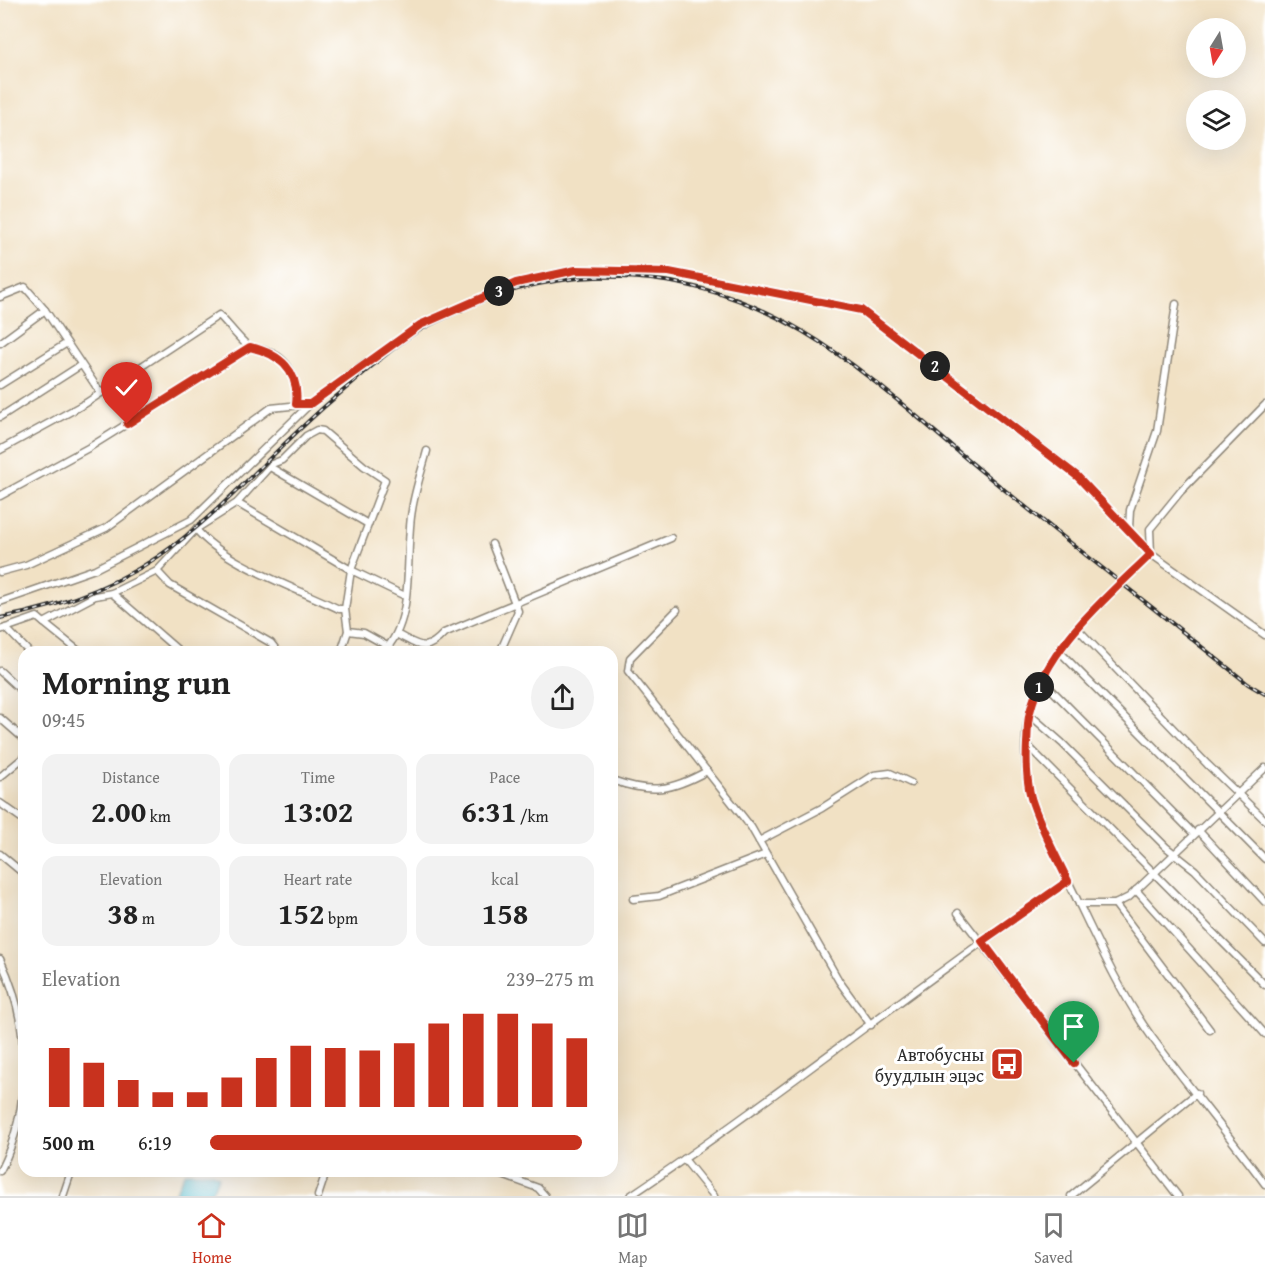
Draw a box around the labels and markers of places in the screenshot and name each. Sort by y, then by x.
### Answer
pin: 3 [484,276,514,306]
pin: 2 [920,351,950,381]
pin [101,362,152,424]
pin: 1 [1024,672,1054,702]
pin [1048,1001,1099,1063]
place label: Автобусны буудлын эцэс [875,1041,984,1089]
bus stop icon: Автобусны буудлын эцэс [989,1046,1025,1082]

